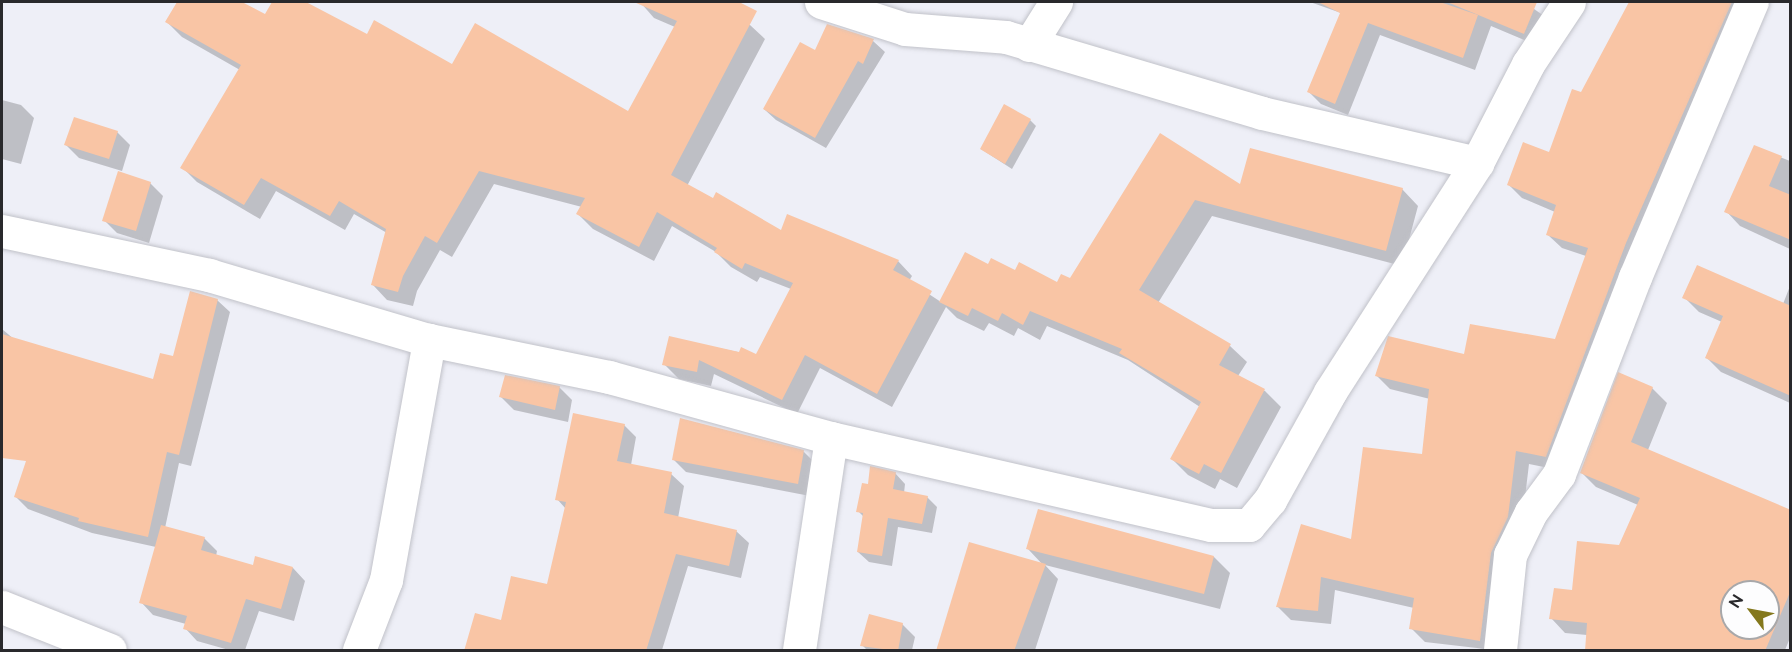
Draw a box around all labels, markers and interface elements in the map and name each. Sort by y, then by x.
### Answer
north arrow [1720,580,1780,640]
text: N [1725,591,1747,611]

